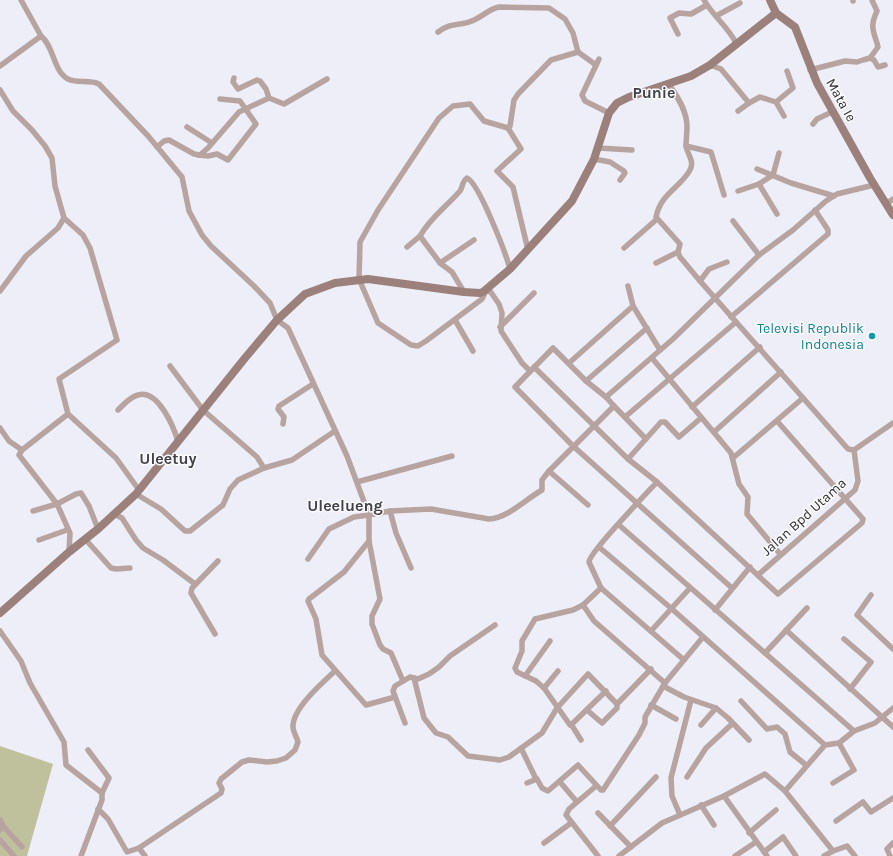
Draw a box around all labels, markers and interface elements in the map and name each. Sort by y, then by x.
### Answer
street label: Mata Ie [822,75,860,125]
district label: Punie [632,83,676,102]
place label: Televisi Republik Indonesia [757,320,864,353]
marker: Televisi Republik Indonesia [867,331,877,341]
district label: Uleetuy [139,449,197,468]
street label: Jalan Bpd Utama [758,474,850,560]
district label: Uleelueng [307,496,383,515]

